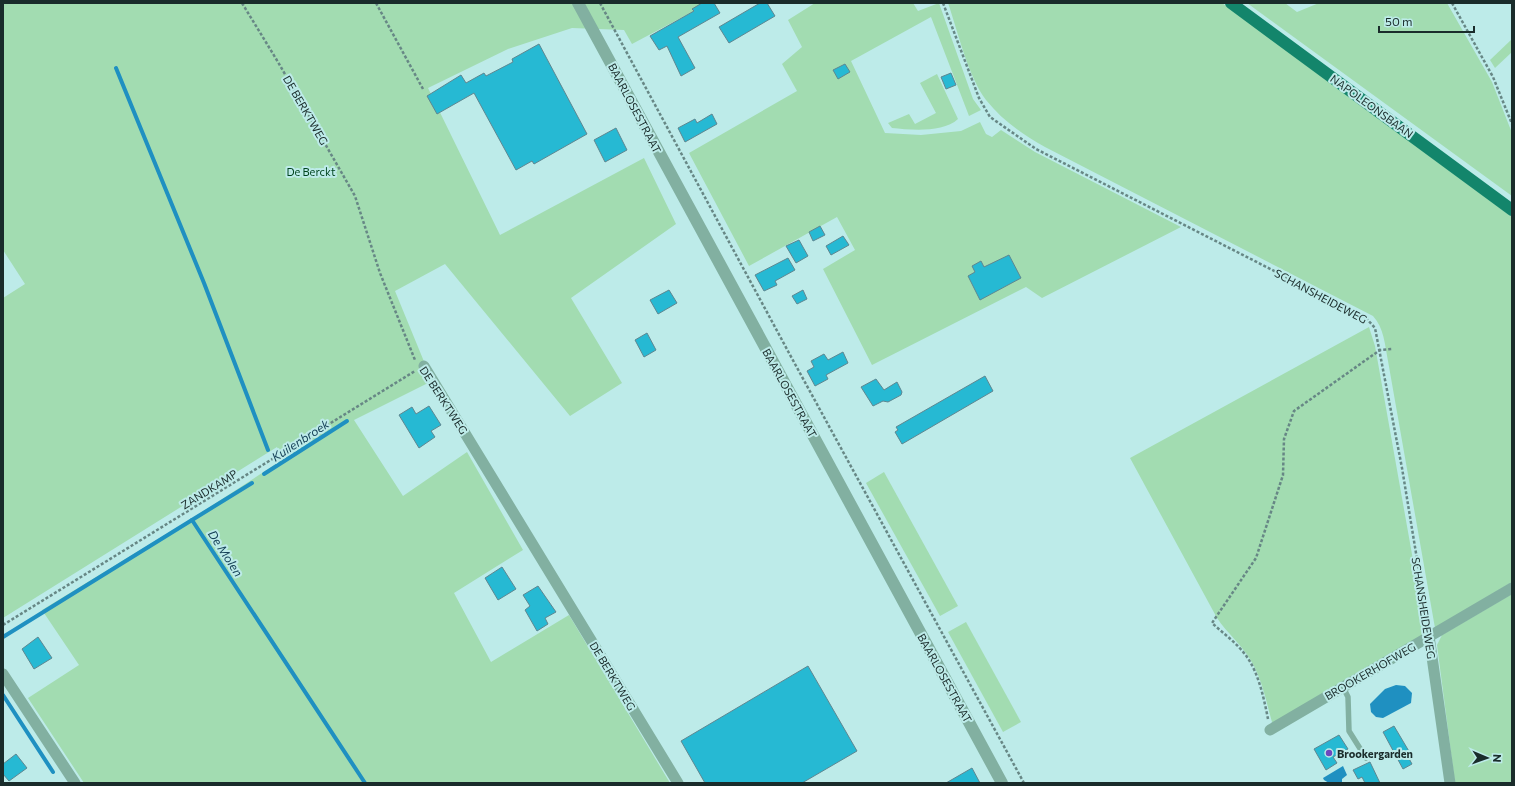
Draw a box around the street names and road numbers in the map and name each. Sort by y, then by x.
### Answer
street label: BAARLOSESTRAAT [606,61,664,155]
street label: NAPOLEONSBAAN [1328,72,1416,140]
street label: DE BERKTWEG [281,73,331,147]
street label: SCHANSHEIDEWEG [1273,266,1369,326]
street label: BAARLOSESTRAAT [760,346,820,440]
street label: DE BERKTWEG [417,364,471,436]
street label: ZANDKAMP [179,467,240,511]
street label: SCHANSHEIDEWEG [1410,556,1438,660]
street label: BAARLOSESTRAAT [915,631,975,725]
street label: DE BERKTWEG [587,639,639,713]
street label: BROOKERHOFWEG [1322,640,1418,702]

